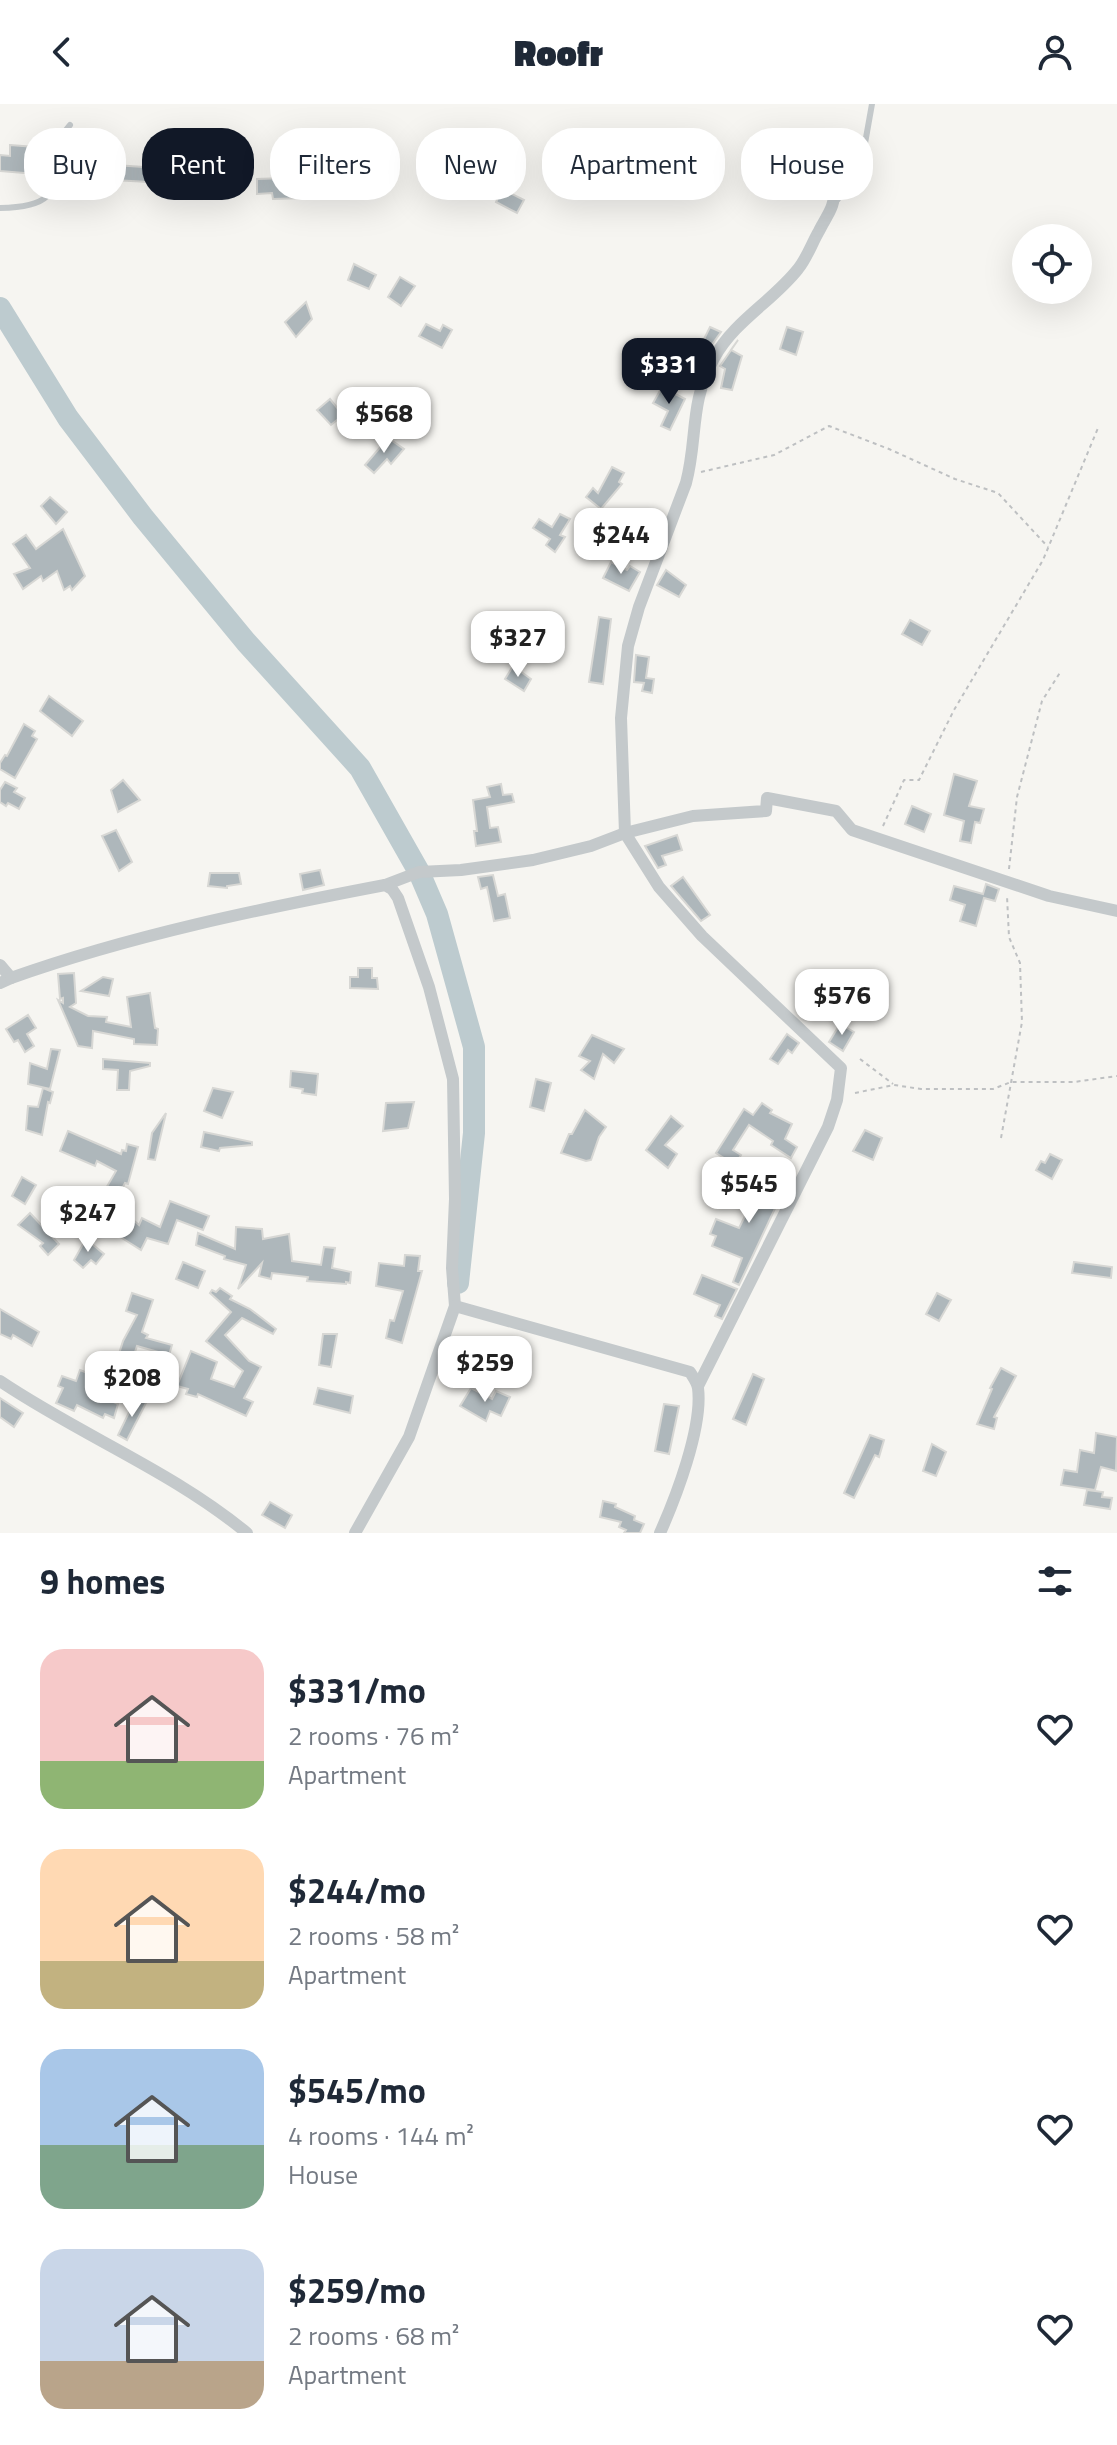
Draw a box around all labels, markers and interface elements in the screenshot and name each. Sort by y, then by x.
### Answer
text: Roofr [514,25,603,80]
icon: back [40,30,84,74]
icon: person [1033,30,1077,74]
chip: Buy [24,128,126,200]
chip: Rent [142,128,254,200]
chip: Filters [270,128,400,200]
chip: New [416,128,526,200]
chip: Apartment [542,128,725,200]
chip: House [741,128,873,200]
map controls [1012,224,1092,304]
button: locate [1012,224,1092,304]
pin: $331 [622,338,716,406]
text: $331 [640,344,698,383]
pin: $568 [337,387,431,455]
text: $568 [355,393,413,432]
pin: $244 [574,508,668,576]
text: $244 [592,514,650,553]
pin: $327 [471,611,565,679]
text: $327 [489,617,547,656]
pin: $576 [795,969,889,1037]
text: $576 [813,975,871,1014]
pin: $545 [702,1157,796,1225]
text: $545 [720,1163,778,1202]
pin: $247 [41,1186,135,1254]
text: $247 [59,1192,117,1231]
pin: $259 [438,1336,532,1404]
text: $259 [456,1342,514,1381]
pin: $208 [85,1351,179,1419]
text: $208 [103,1357,161,1396]
text: 9 homes [40,1555,165,1607]
icon: filters [1033,1559,1077,1603]
text: $331/mo [288,1664,426,1716]
icon: home [104,1681,200,1777]
icon: heart [1033,1707,1077,1751]
text: 2 rooms · 76 m² [288,1716,459,1755]
text: Apartment [288,1755,406,1794]
text: $244/mo [288,1864,426,1916]
icon: home [104,1881,200,1977]
icon: heart [1033,1907,1077,1951]
text: 2 rooms · 58 m² [288,1916,459,1955]
text: Apartment [288,1955,406,1994]
text: $545/mo [288,2064,426,2116]
icon: home [104,2081,200,2177]
icon: heart [1033,2107,1077,2151]
text: 4 rooms · 144 m² [288,2116,474,2155]
text: House [288,2155,358,2194]
text: $259/mo [288,2264,426,2316]
icon: home [104,2281,200,2377]
icon: heart [1033,2307,1077,2351]
text: 2 rooms · 68 m² [288,2316,459,2355]
text: Apartment [288,2355,406,2394]

